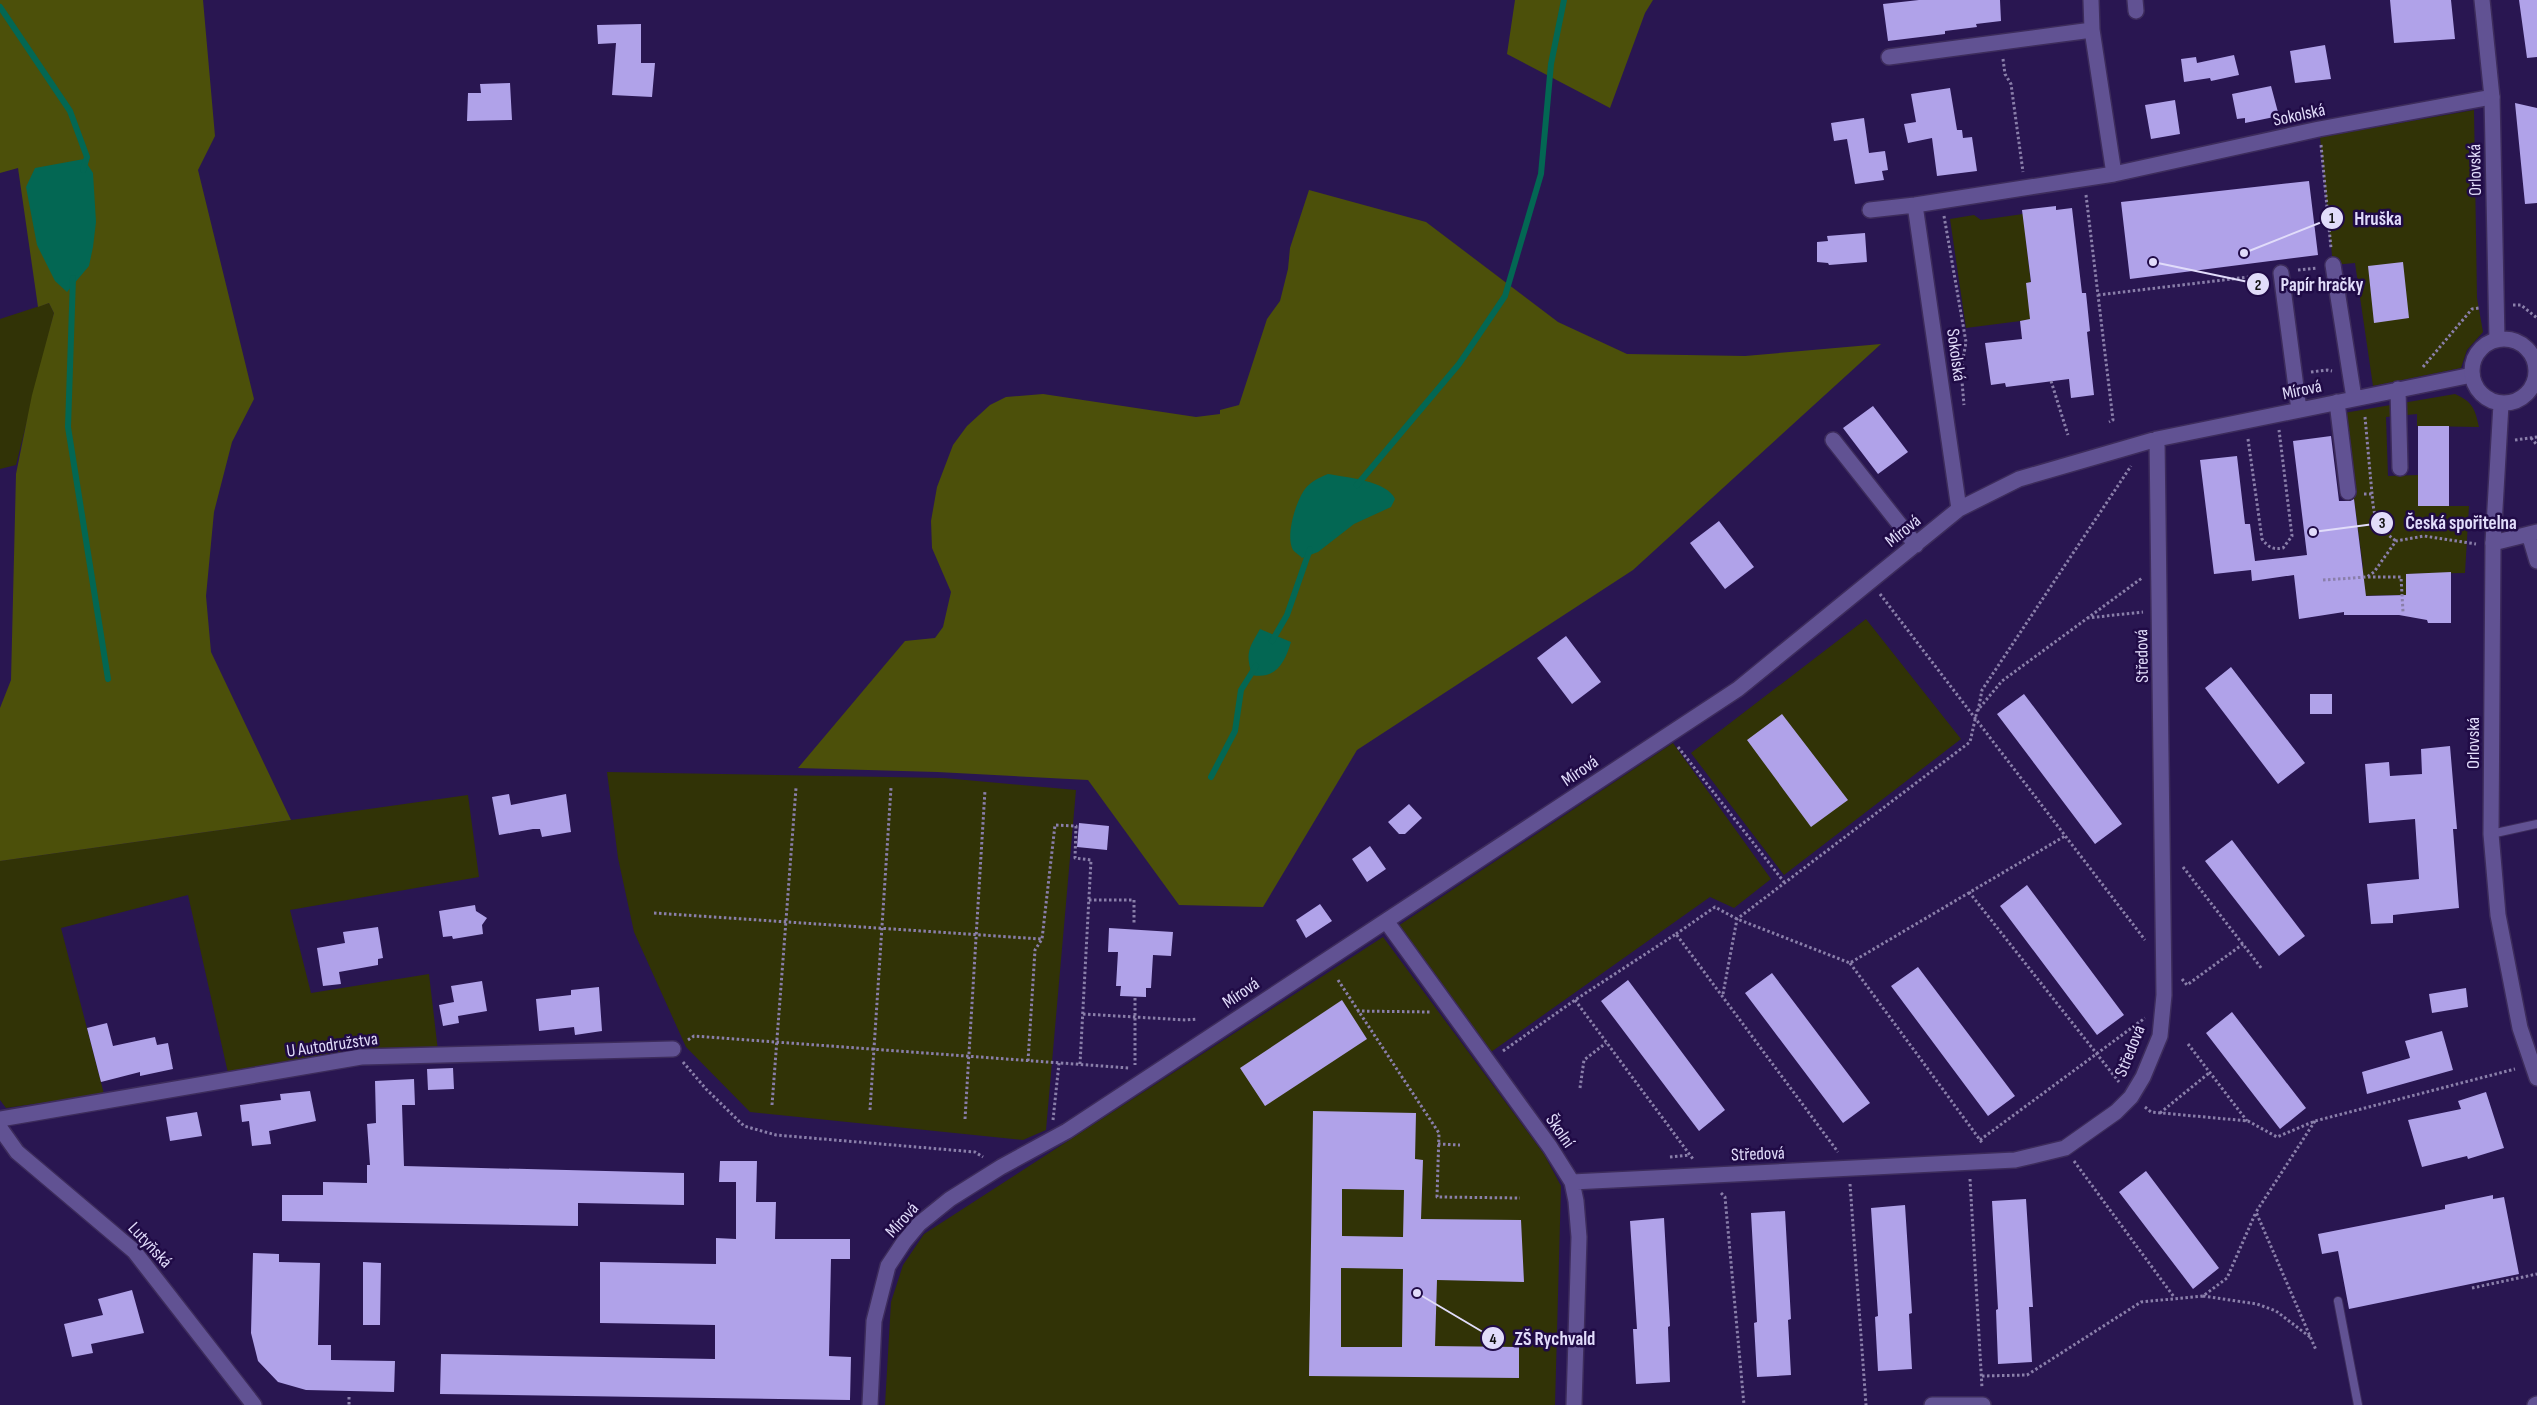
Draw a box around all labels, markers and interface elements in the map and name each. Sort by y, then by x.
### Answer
street label: Sokolská [2271,99,2327,131]
street label: Orlovská [2464,144,2486,196]
callout: Hruška [2320,201,2412,235]
text: Hruška [2354,208,2402,231]
text: 1 [2329,209,2335,228]
callout: Papír hračky [2245,267,2373,301]
text: Papír hračky [2281,274,2364,297]
text: 2 [2255,276,2261,295]
street label: Sokolská [1942,327,1970,383]
street label: Mírová [2280,376,2324,404]
callout: Česká spořitelna [2370,506,2526,540]
street label: Mírová [1881,510,1925,552]
text: Česká spořitelna [2405,512,2517,535]
text: 3 [2379,514,2386,533]
street label: Středová [2131,629,2153,683]
street label: Orlovská [2463,717,2484,769]
street label: Mírová [1558,751,1602,791]
street label: Mírová [1219,973,1263,1013]
street label: Středová [2110,1022,2150,1080]
street label: U Autodružstva [285,1028,379,1062]
street label: Školní [1541,1110,1579,1152]
street label: Středová [1731,1143,1785,1165]
street label: Mírová [881,1198,923,1242]
street label: Lutyňská [124,1218,176,1272]
callout: ZŠ Rychvald [1480,1321,1606,1355]
text: ZŠ Rychvald [1515,1328,1595,1351]
text: 4 [1490,1330,1497,1349]

